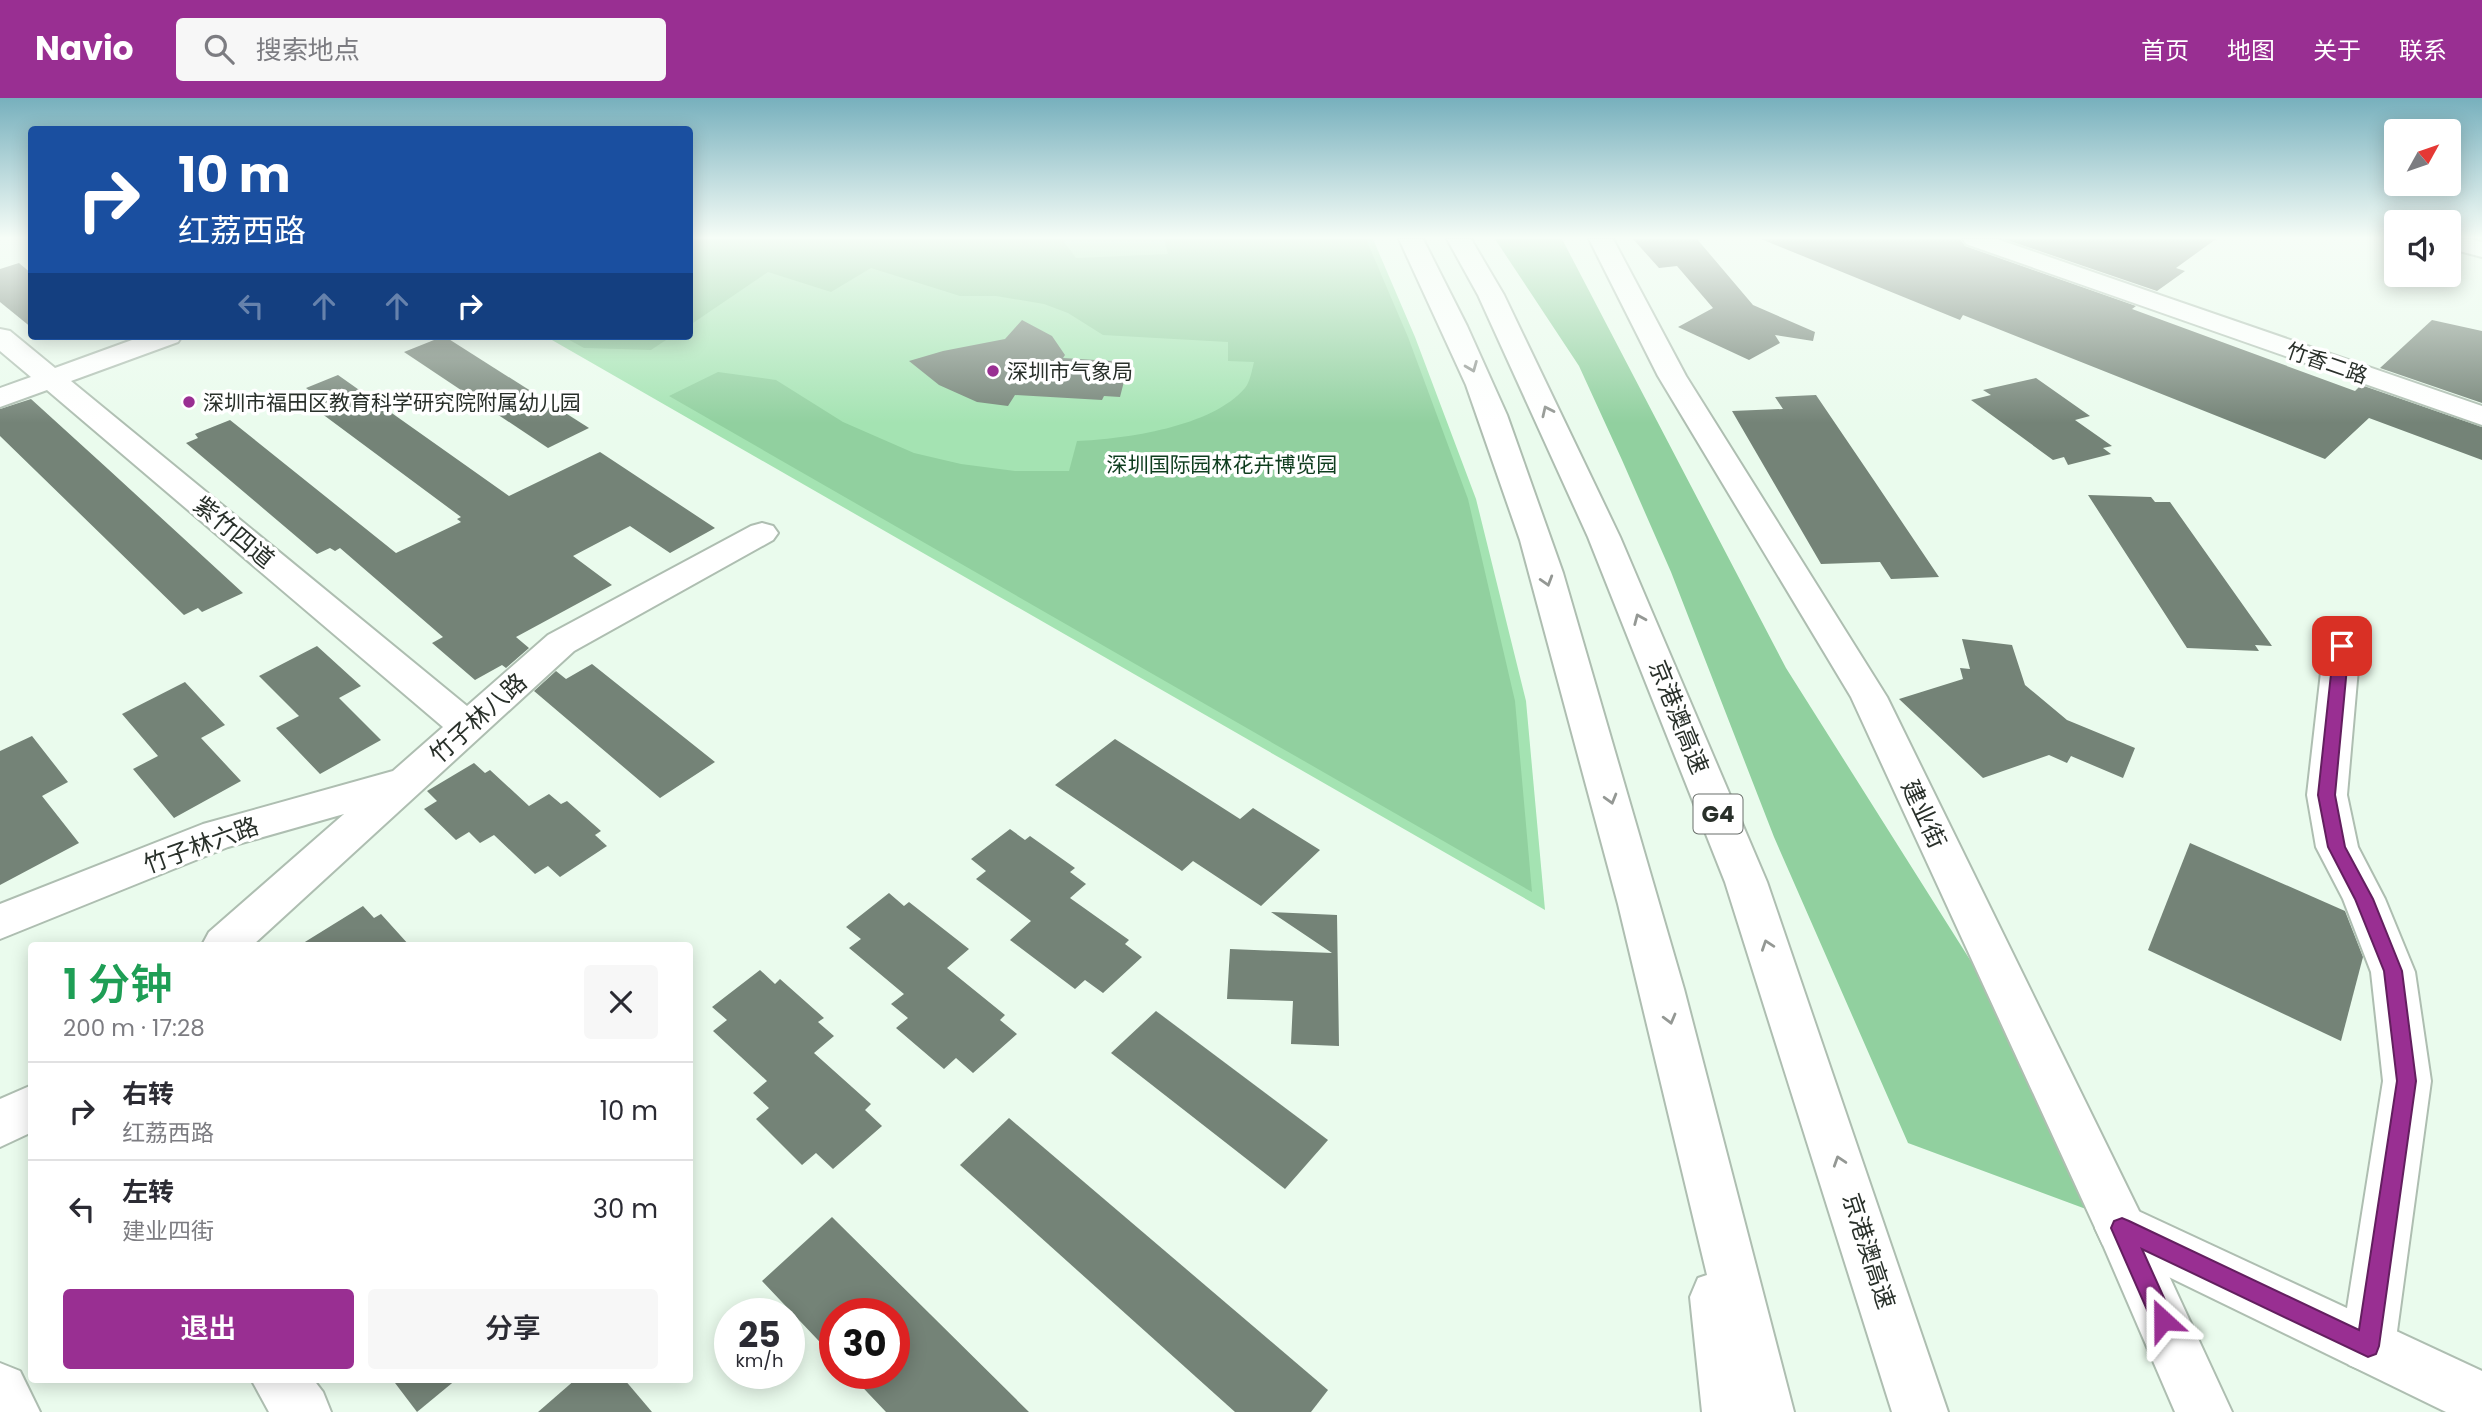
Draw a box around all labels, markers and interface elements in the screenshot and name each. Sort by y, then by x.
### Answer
search box [176,18,666,81]
text: Navio [35,25,134,72]
icon: search [200,30,238,68]
text: 搜索地点 [256,32,360,68]
text: 首页 [2141,34,2189,67]
text: 地图 [2227,34,2275,67]
text: 关于 [2313,34,2361,67]
text: 联系 [2399,34,2447,67]
north arrow [2384,119,2460,196]
map controls [2384,119,2461,287]
text: 10 m [178,141,291,209]
icon: right [63,154,154,245]
text: 红荔西路 [178,208,306,253]
button: sound [2384,210,2461,287]
icon: left [232,287,270,325]
icon: ahead [305,287,343,325]
icon: ahead [378,287,416,325]
icon: right [451,287,489,325]
street label: 竹香二路 [2283,336,2371,390]
place label: 深圳市气象局 [1007,357,1133,386]
one-way arrow [1463,360,1477,372]
marker: 深圳市气象局 [985,363,1001,379]
place label: 深圳市福田区教育科学研究院附属幼儿园 [203,388,581,417]
marker: 深圳市福田区教育科学研究院附属幼儿园 [181,394,197,410]
one-way arrow [1541,406,1555,418]
park label: 深圳国际园林花卉博览园 [1107,450,1338,479]
street label: 紫竹四道 [187,489,281,575]
one-way arrow [1539,574,1553,587]
one-way arrow [1633,614,1647,626]
pin [2312,616,2372,676]
icon: arrive [2323,627,2361,665]
street label: 京港澳高速 [1641,655,1717,779]
street label: 竹子林八路 [422,666,534,770]
street label: 建业街 [1894,774,1954,854]
one-way arrow [1602,793,1617,805]
road number: G4 [1694,794,1742,834]
street label: 竹子林六路 [139,809,263,881]
one-way arrow [1761,939,1775,951]
text: 1 分钟 [63,955,172,1014]
button: close [584,965,658,1039]
text: 200 m · 17:28 [63,1012,205,1044]
one-way arrow [1662,1013,1676,1025]
text: 右转 [122,1076,174,1112]
icon: right [63,1092,101,1130]
text: 10 m [600,1093,658,1129]
text: 红荔西路 [122,1117,214,1149]
one-way arrow [1833,1155,1847,1167]
text: 左转 [122,1174,174,1210]
street label: 京港澳高速 [1835,1189,1903,1313]
icon: left [63,1190,101,1228]
text: 30 m [593,1191,658,1227]
text: 建业四街 [122,1215,214,1247]
position arrow [2126,1283,2200,1357]
button: 退出 [63,1289,354,1369]
button: 分享 [368,1289,658,1369]
speed limit sign: 30 [819,1298,910,1389]
text: 25 [738,1310,781,1359]
text: km/h [736,1348,783,1373]

